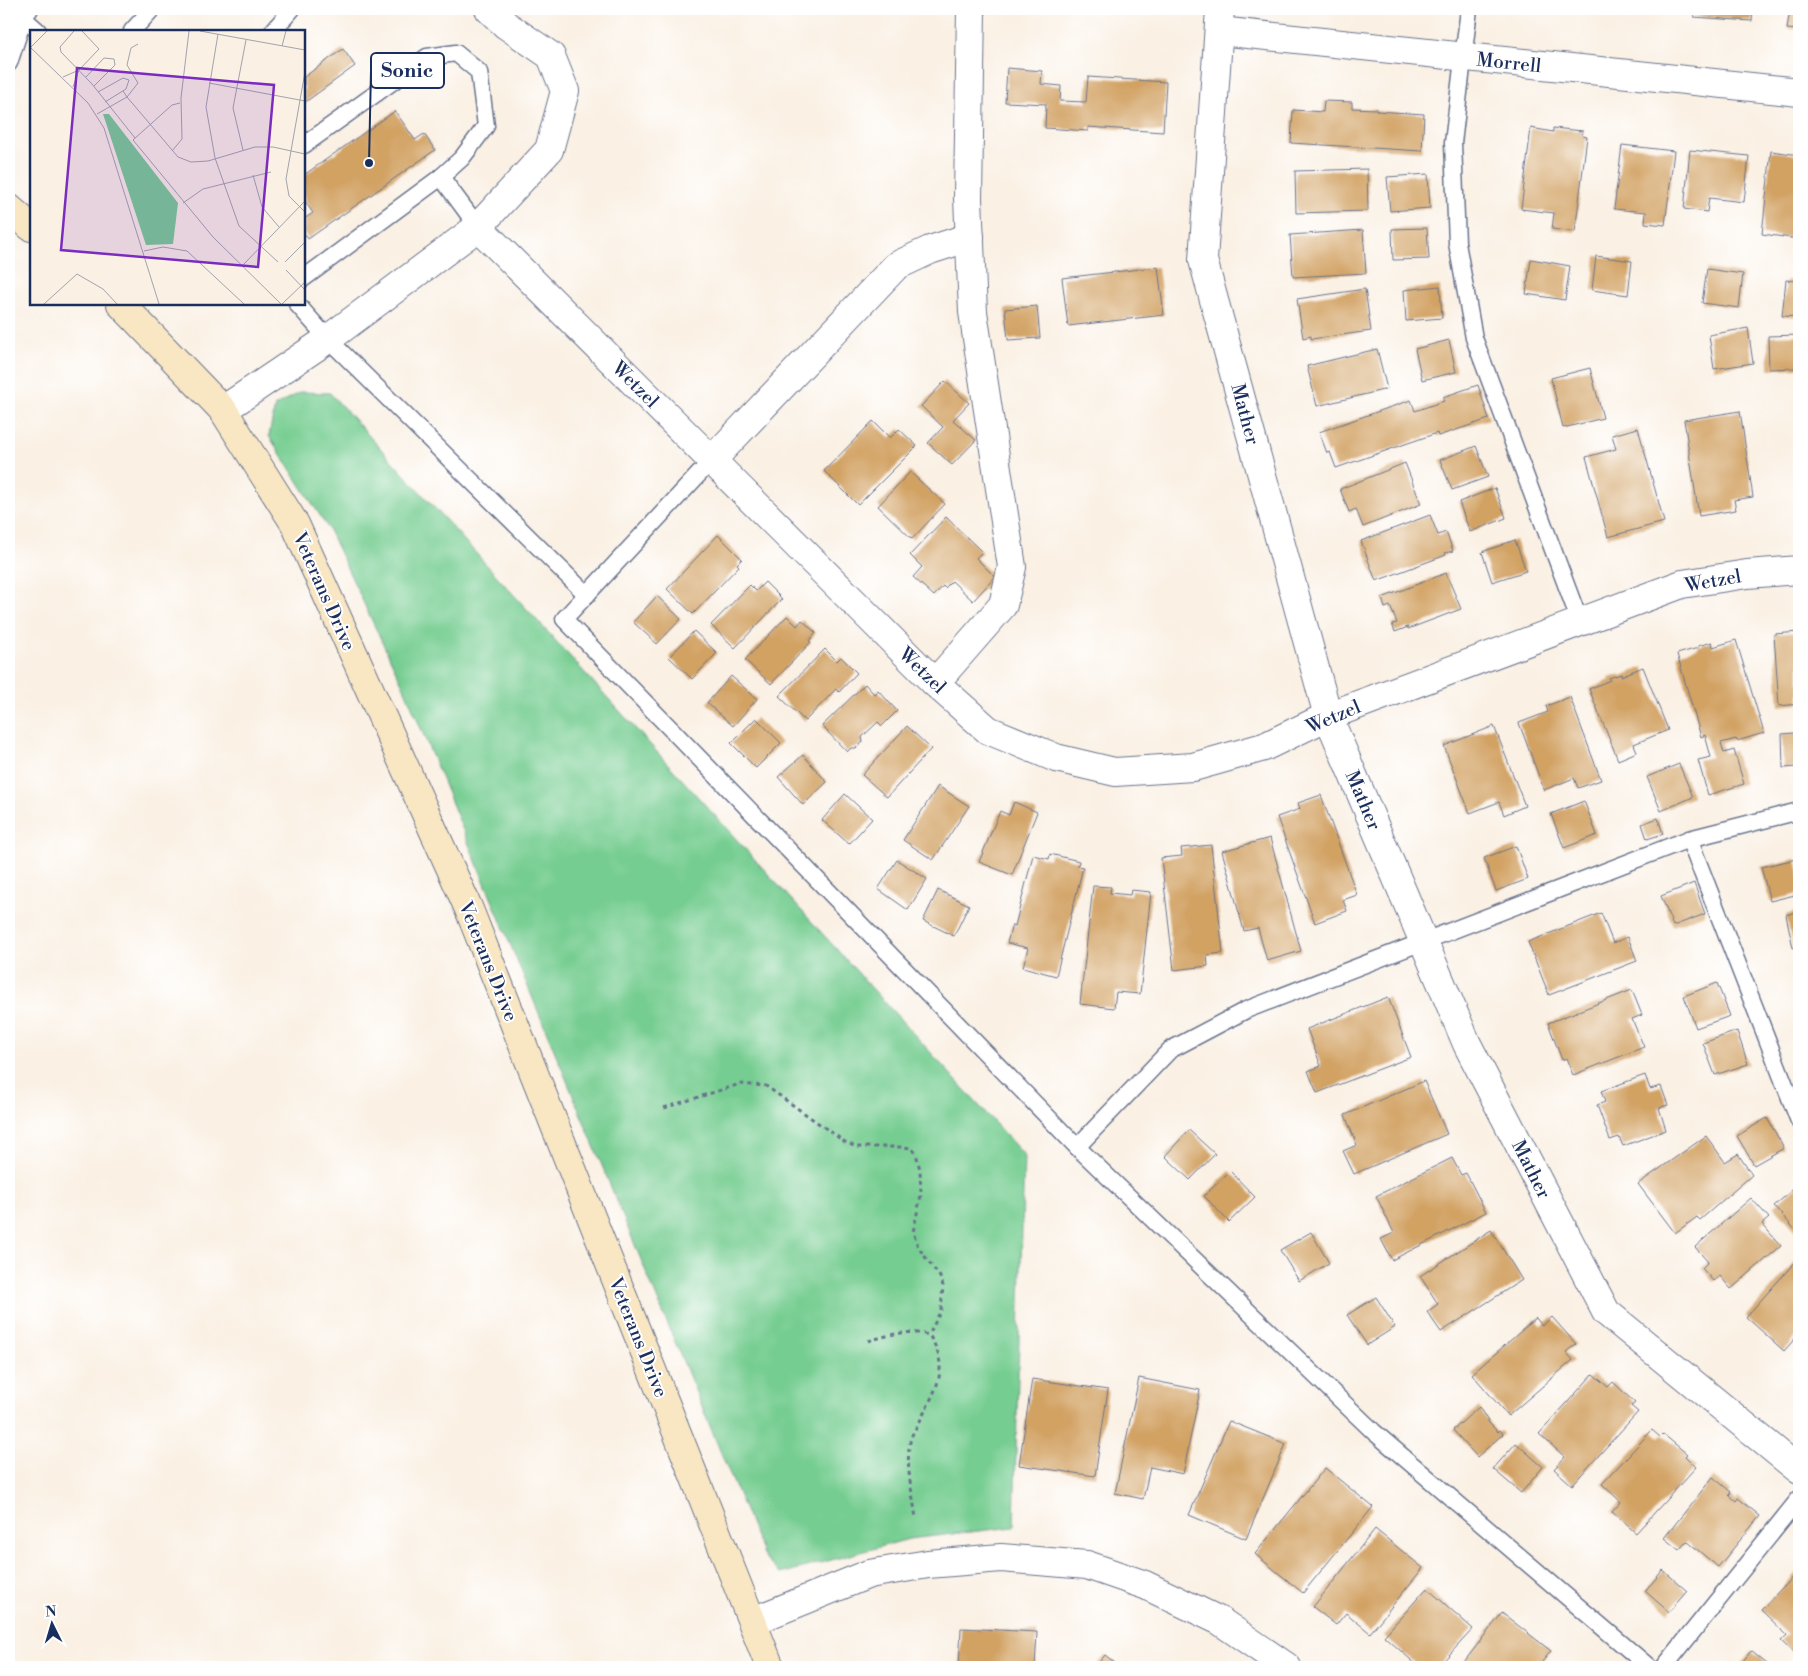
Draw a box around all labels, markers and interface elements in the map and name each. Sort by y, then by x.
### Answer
inset map [30,30,305,305]
street label: Morrell [1475,48,1543,78]
callout: Sonic [371,53,444,88]
text: Sonic [381,59,433,84]
street label: Wetzel [606,355,664,413]
street label: Mather [1225,381,1265,448]
street label: Veterans Drive [287,527,361,654]
street label: Wetzel [1682,564,1744,598]
street label: Wetzel [893,642,951,699]
street label: Wetzel [1302,695,1365,739]
street label: Mather [1340,767,1386,834]
street label: Veterans Drive [453,897,523,1025]
street label: Mather [1506,1136,1556,1203]
street label: Veterans Drive [603,1273,673,1401]
north arrow [28,1598,78,1648]
text: N [45,1603,57,1621]

